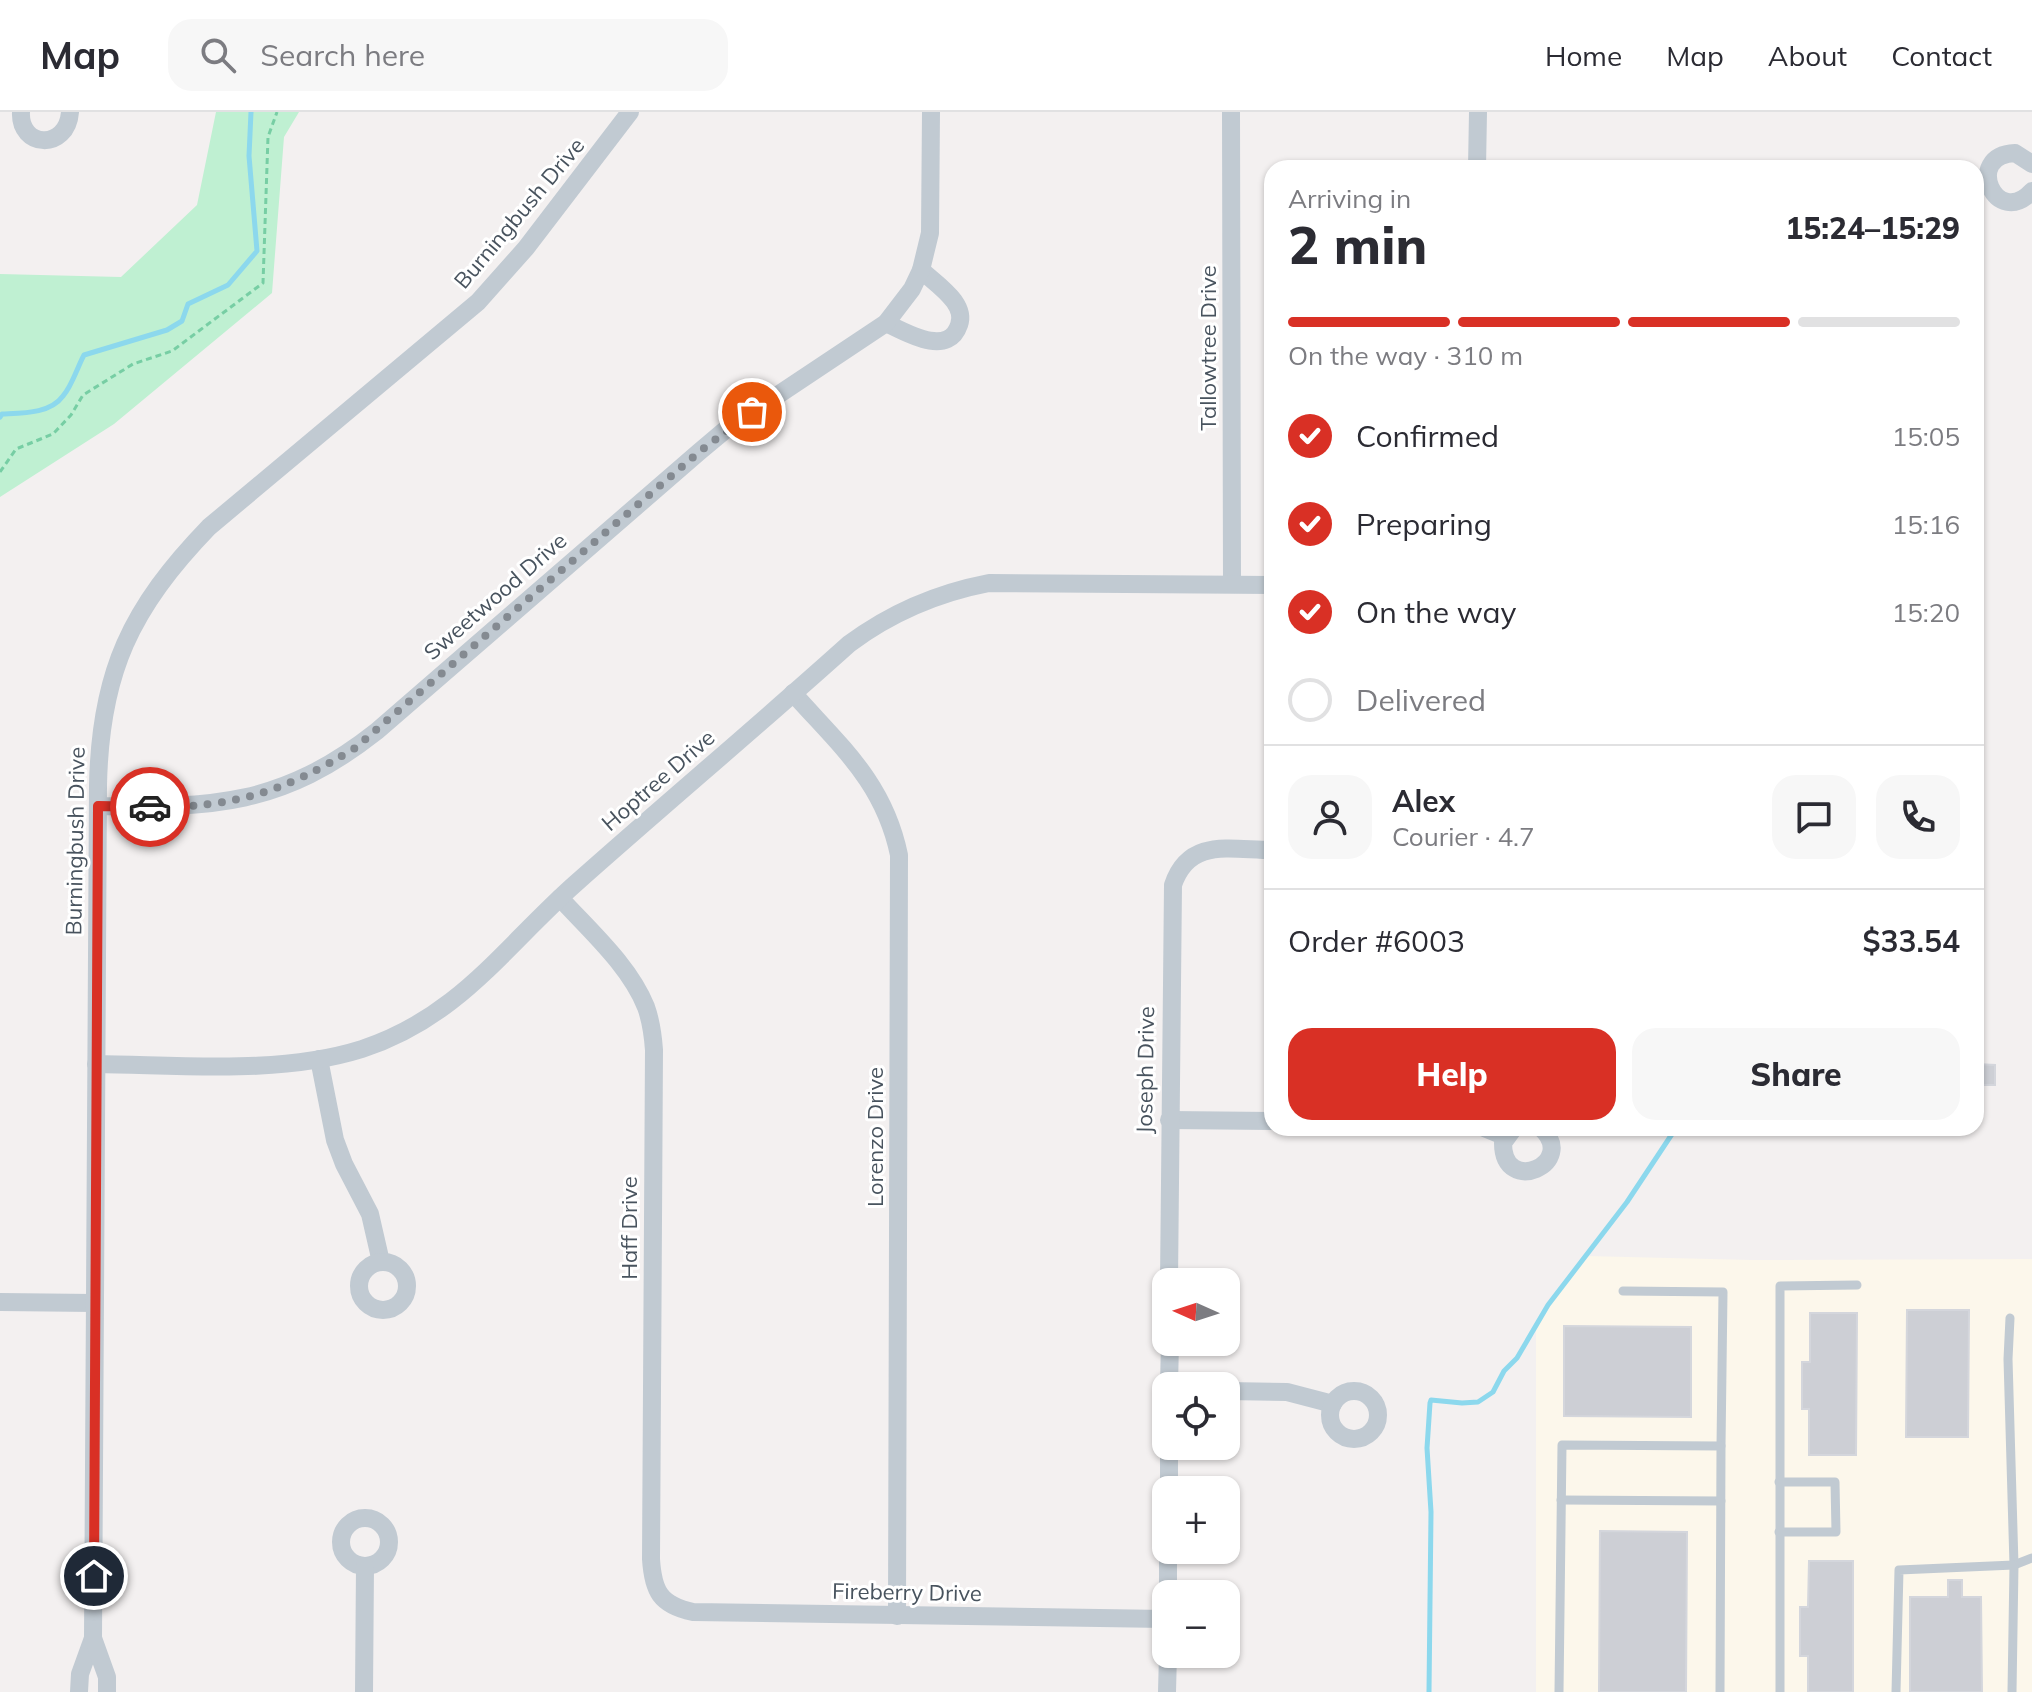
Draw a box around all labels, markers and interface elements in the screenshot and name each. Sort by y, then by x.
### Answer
search box [168,19,728,91]
text: Map [40,31,120,79]
icon: search [196,33,240,77]
text: Search here [260,36,425,74]
text: Home [1545,38,1622,73]
text: Map [1666,38,1724,73]
text: About [1768,38,1847,73]
text: Contact [1891,38,1992,73]
street label: Burningbush Drive [448,132,590,294]
text: Arriving in [1288,182,1411,215]
text: 15:24–15:29 [1785,209,1960,247]
text: 2 min [1288,212,1427,277]
street label: Tallowtree Drive [1194,265,1222,431]
text: On the way · 310 m [1288,339,1523,372]
pin [718,378,786,446]
icon: bag [730,390,774,434]
icon: check [1288,414,1332,458]
text: Confirmed [1356,417,1499,455]
text: 15:05 [1892,420,1960,453]
icon: check [1288,502,1332,546]
text: Preparing [1356,505,1492,543]
text: 15:16 [1892,508,1960,541]
street label: Sweetwood Drive [418,526,572,666]
icon: check [1288,590,1332,634]
text: On the way [1356,593,1516,631]
text: 15:20 [1892,596,1960,629]
text: Delivered [1356,681,1486,719]
street label: Hoptree Drive [596,723,720,837]
street label: Burningbush Drive [59,747,91,935]
courier [110,767,190,847]
button: person [1288,775,1372,859]
button: chat [1772,775,1856,859]
button: phone [1876,775,1960,859]
text: Alex [1392,782,1455,820]
icon: car [128,785,172,829]
text: Courier · 4.7 [1392,820,1535,853]
text: Order #6003 [1288,922,1465,960]
text: $33.54 [1863,922,1960,960]
street label: Joseph Drive [1130,1006,1160,1134]
button: Help [1288,1028,1616,1120]
button: Share [1632,1028,1960,1120]
street label: Lorenzo Drive [861,1067,889,1207]
street label: Haff Drive [615,1176,643,1280]
north arrow [1152,1268,1240,1356]
map controls [1152,1268,1240,1668]
button: locate [1152,1372,1240,1460]
button: + [1152,1476,1240,1564]
pin [60,1542,128,1610]
icon: home [72,1554,116,1598]
street label: Fireberry Drive [832,1577,982,1607]
button: − [1152,1580,1240,1668]

